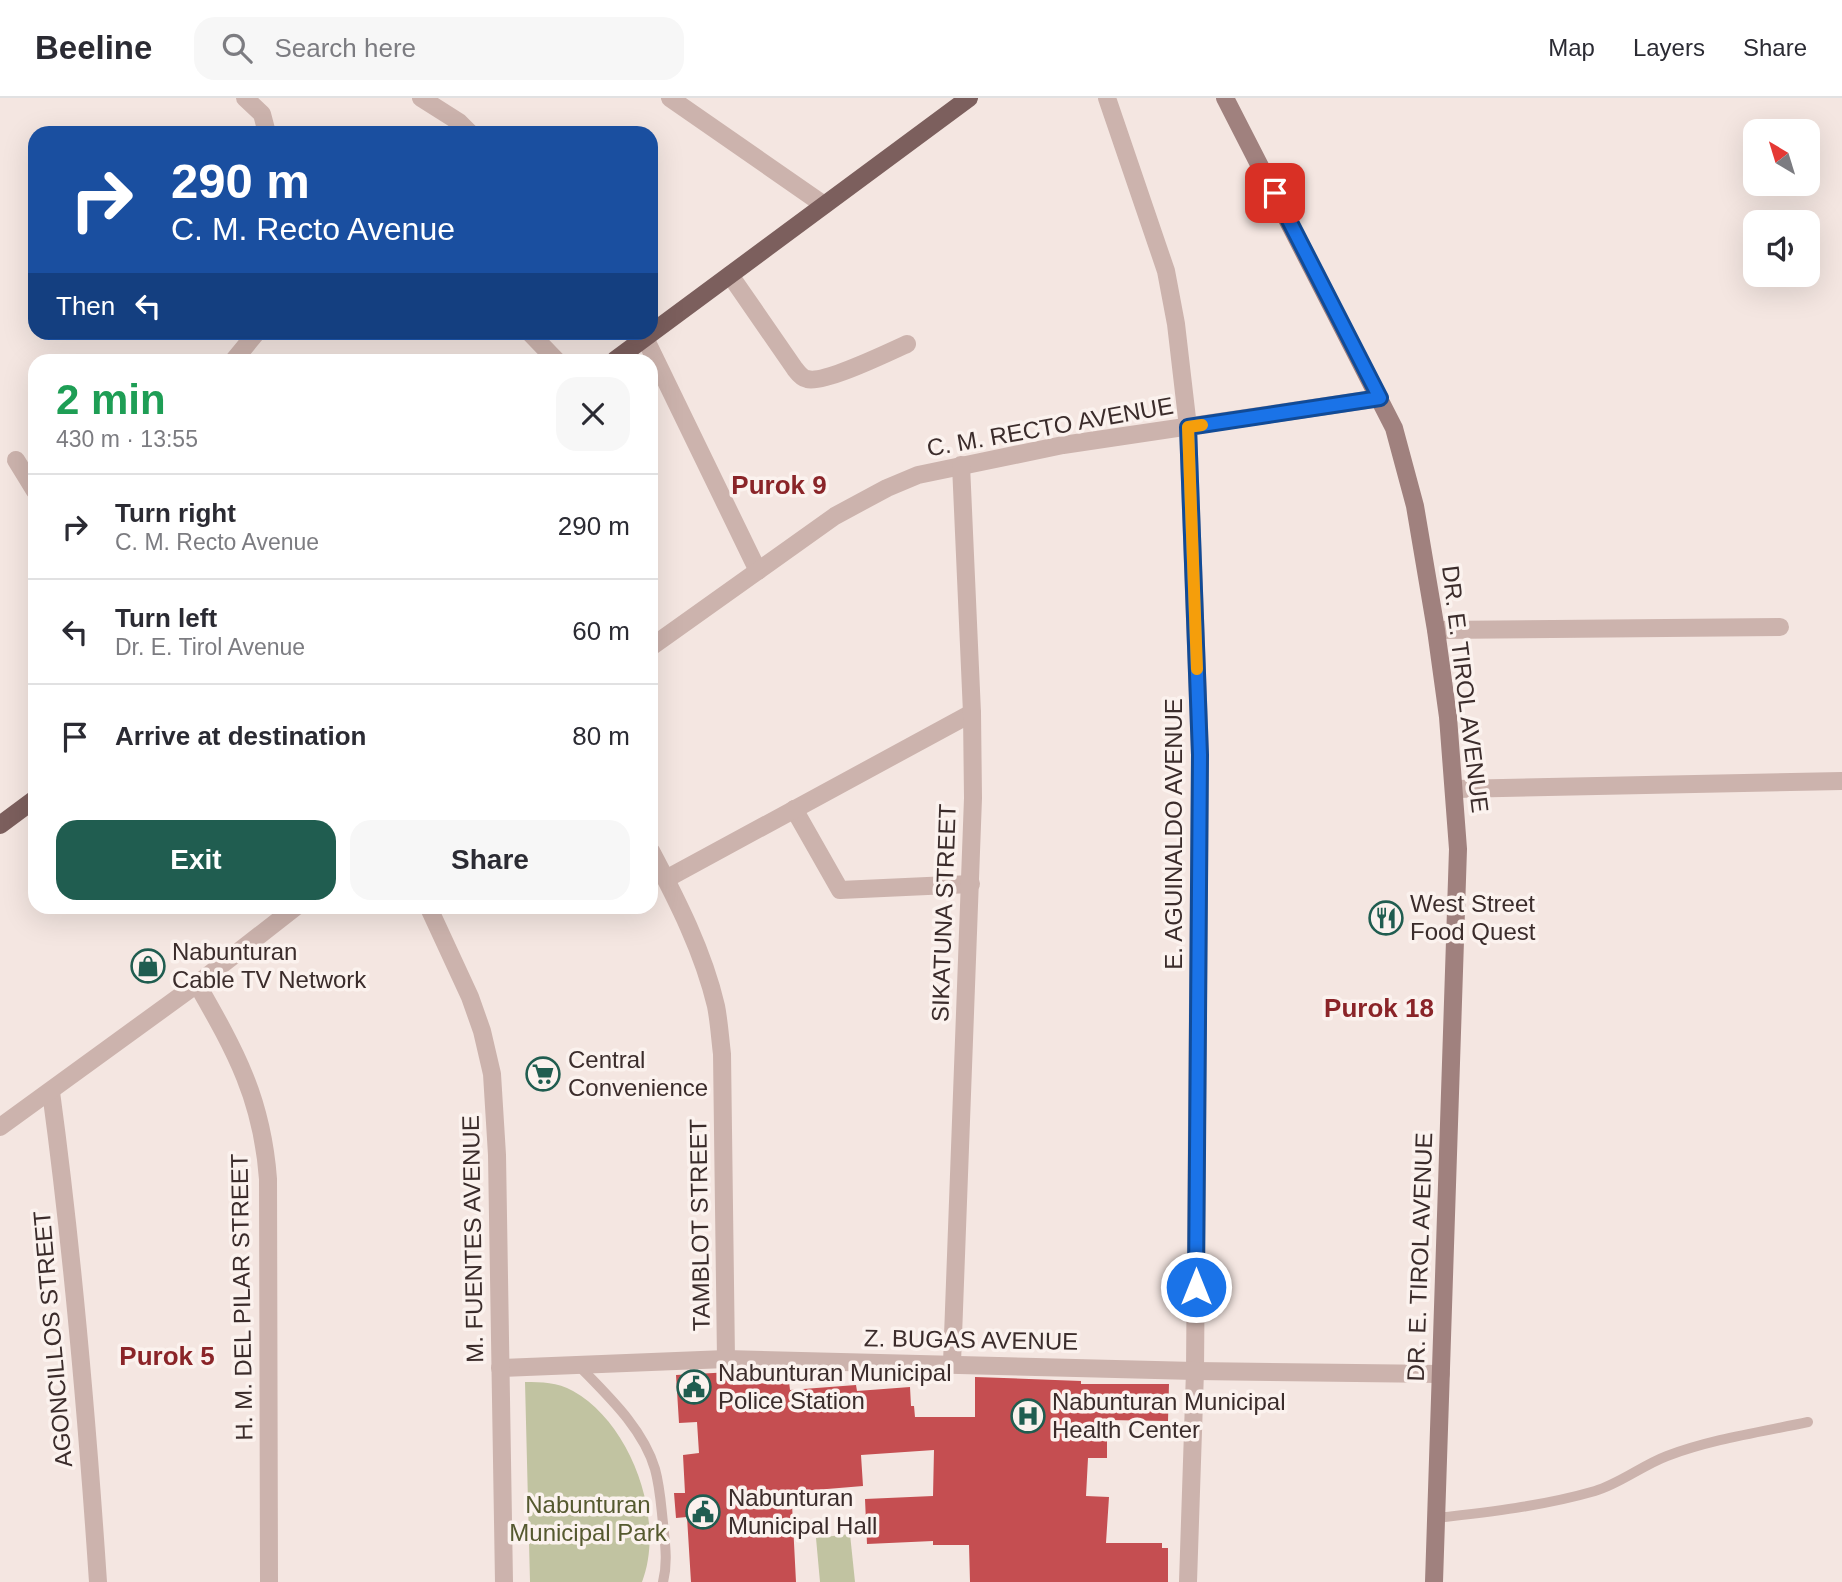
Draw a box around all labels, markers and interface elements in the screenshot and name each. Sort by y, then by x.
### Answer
search box [194,17,684,80]
text: Beeline [35,29,152,66]
icon: search [218,29,256,67]
text: Search here [274,33,416,63]
text: Map [1548,34,1595,61]
text: Layers [1633,34,1705,61]
text: Share [1743,34,1807,61]
north arrow [1743,119,1820,196]
map controls [1743,119,1820,287]
icon: right [56,154,147,245]
text: 290 m [171,154,310,208]
pin [1245,163,1305,223]
icon: arrive [1256,174,1294,212]
button: sound [1743,210,1820,287]
text: C. M. Recto Avenue [171,211,455,247]
icon: left [129,287,167,325]
text: Then [56,291,115,321]
text: 2 min [56,376,166,423]
button: close [556,377,630,451]
street label: C. M. RECTO AVENUE [925,392,1175,461]
text: 430 m · 13:55 [56,426,198,452]
district label: Purok 9 [731,470,827,500]
text: Turn right [115,498,236,528]
icon: right [56,508,94,546]
text: 290 m [558,511,630,541]
text: C. M. Recto Avenue [115,529,319,555]
street label: DR. E. TIROL AVENUE [1437,564,1494,814]
text: Turn left [115,603,217,633]
icon: left [56,613,94,651]
text: 60 m [572,616,630,646]
text: Dr. E. Tirol Avenue [115,634,305,660]
street label: E. AGUINALDO AVENUE [1160,698,1187,970]
icon: arrive [56,718,94,756]
text: Arrive at destination [115,721,366,751]
text: 80 m [572,721,630,751]
street label: SIKATUNA STREET [926,803,961,1023]
button: Exit [56,820,336,900]
button: Share [350,820,630,900]
place label: West Street Food Quest [1410,890,1536,945]
restaurant icon: West Street Food Quest [1367,899,1405,937]
place label: Nabunturan Cable TV Network [172,938,367,993]
shop icon: Nabunturan Cable TV Network [129,947,167,985]
district label: Purok 18 [1324,993,1434,1023]
place label: Central Convenience [568,1046,708,1101]
supermarket icon: Central Convenience [524,1055,562,1093]
street label: M. FUENTES AVENUE [457,1115,488,1363]
street label: TAMBLOT STREET [684,1118,715,1331]
street label: DR. E. TIROL AVENUE [1402,1132,1437,1382]
street label: H. M. DEL PILAR STREET [225,1153,258,1441]
street label: AGONCILLOS STREET [28,1209,77,1468]
position arrow [1159,1250,1233,1324]
street label: Z. BUGAS AVENUE [864,1324,1078,1355]
district label: Purok 5 [119,1341,215,1371]
place label: Nabunturan Municipal Police Station [718,1359,951,1414]
public building icon: Nabunturan Municipal Police Station [675,1368,713,1406]
place label: Nabunturan Municipal Health Center [1052,1388,1285,1443]
hospital icon: Nabunturan Municipal Health Center [1009,1397,1047,1435]
place label: Nabunturan Municipal Hall [728,1484,877,1539]
park label: Nabunturan Municipal Park [509,1491,668,1546]
public building icon: Nabunturan Municipal Hall [684,1493,722,1531]

